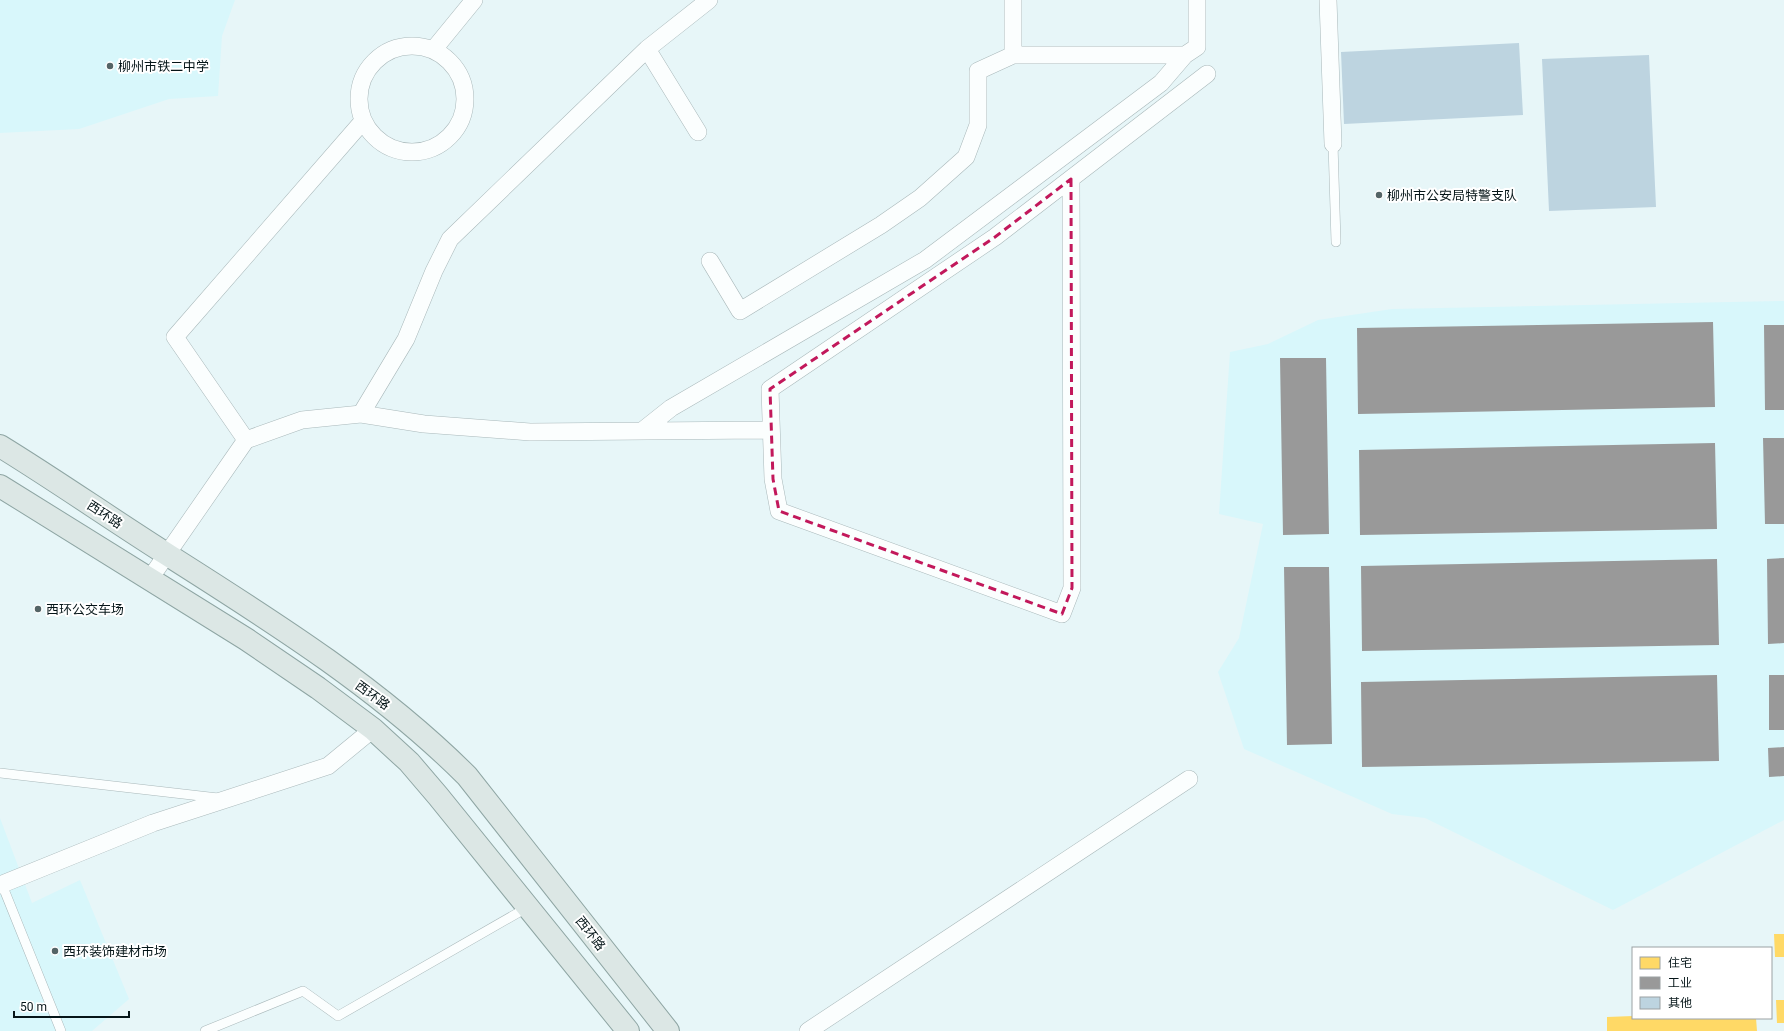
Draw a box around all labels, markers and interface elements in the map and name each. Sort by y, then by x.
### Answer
place label: 柳州市铁二中学 [118,59,209,74]
marker: 柳州市铁二中学 [105,61,115,71]
place label: 柳州市公安局特警支队 [1387,188,1517,203]
marker: 柳州市公安局特警支队 [1374,190,1384,200]
street label: 西环路 [84,498,125,531]
place label: 西环公交车场 [46,602,124,617]
marker: 西环公交车场 [33,604,43,614]
street label: 西环路 [353,678,393,713]
street label: 西环路 [573,913,609,953]
place label: 西环装饰建材市场 [63,944,167,959]
marker: 西环装饰建材市场 [50,946,60,956]
legend [1632,947,1772,1019]
text: 住宅 [1668,956,1692,970]
text: 工业 [1668,976,1692,990]
scale bar [14,993,129,1019]
text: 其他 [1668,996,1692,1010]
text: 50 m [20,1000,47,1014]

